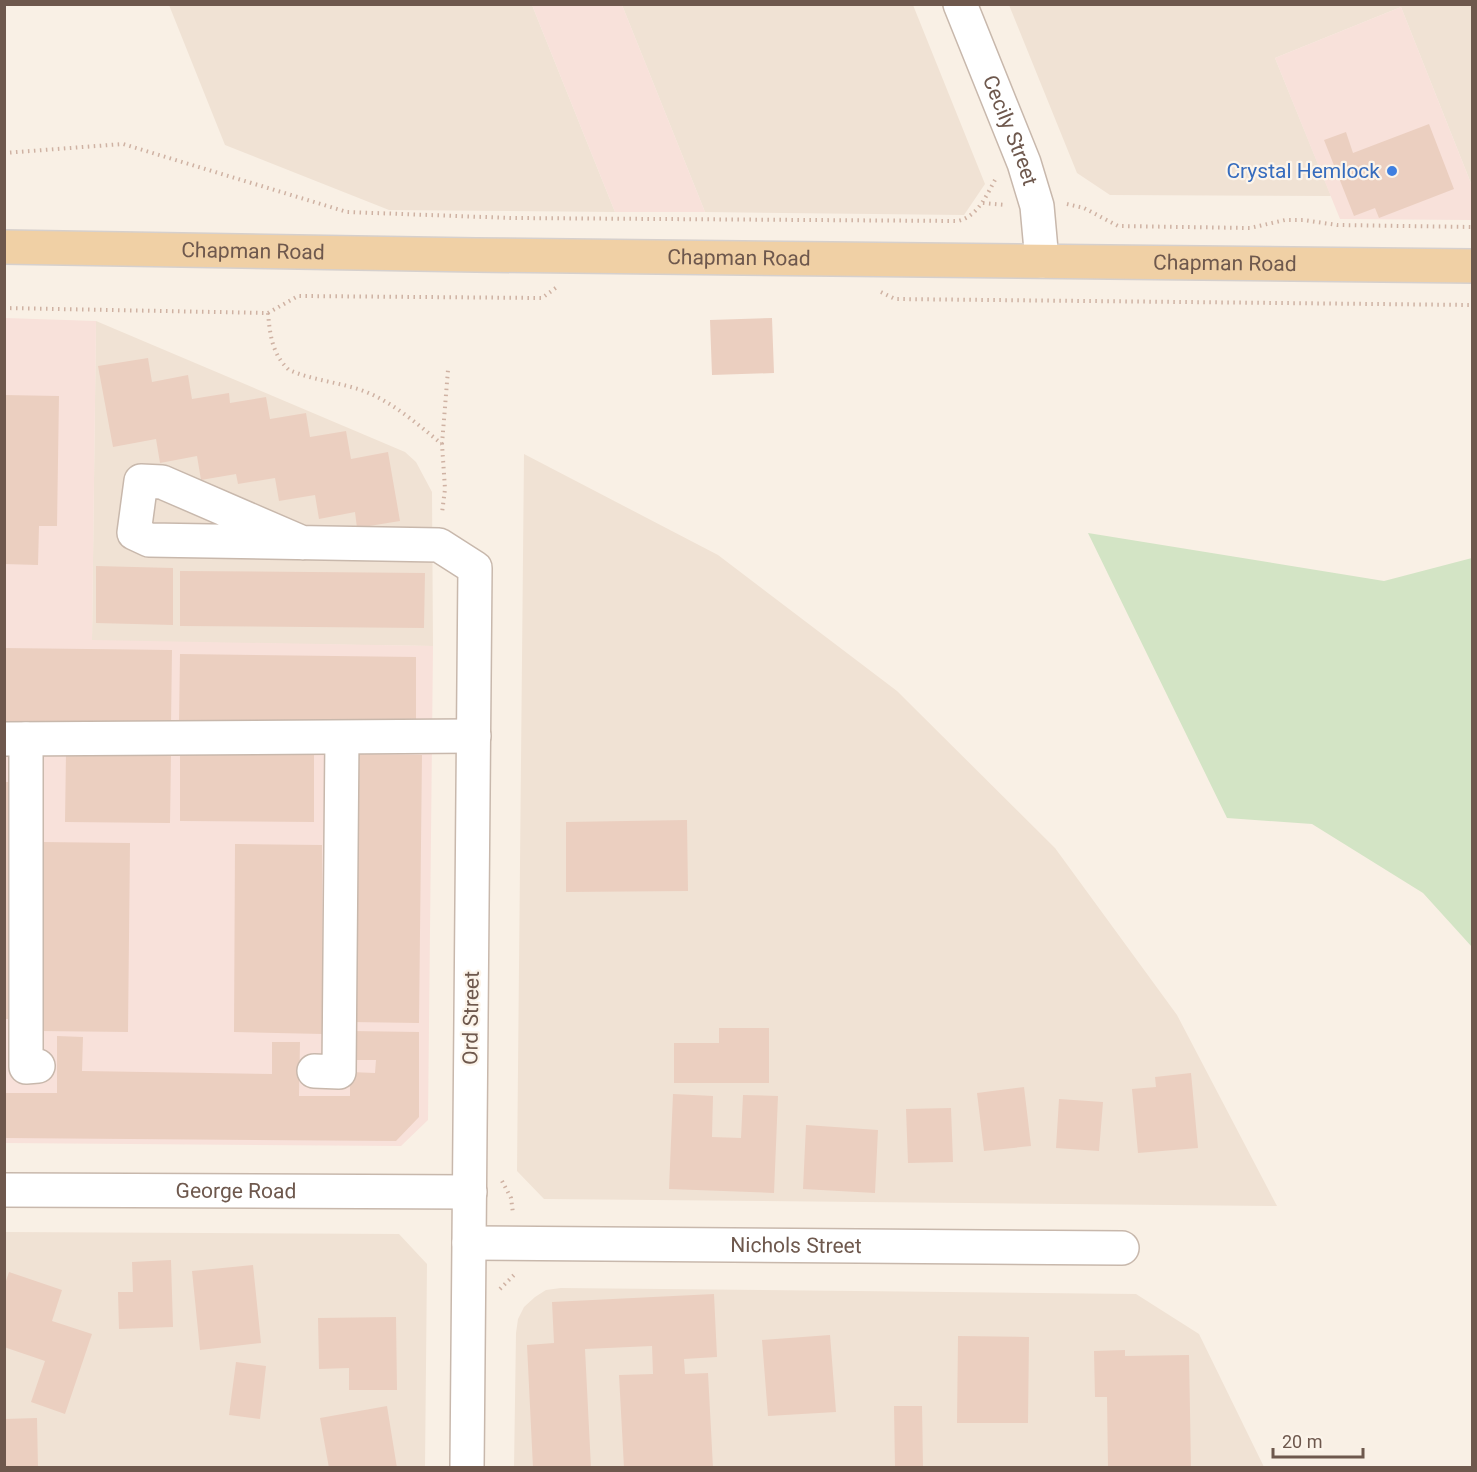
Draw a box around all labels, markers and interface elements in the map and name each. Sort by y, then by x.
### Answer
street label: Cecily Street [978,72,1042,189]
place label: Crystal Hemlock [1226,159,1380,183]
marker: Crystal Hemlock [1385,164,1399,178]
street label: Chapman Road [181,238,325,264]
street label: Chapman Road [667,245,811,271]
street label: Chapman Road [1153,250,1297,276]
street label: Ord Street [458,971,484,1065]
street label: George Road [176,1179,296,1203]
street label: Nichols Street [730,1233,862,1258]
scale bar [1273,1421,1363,1459]
text: 20 m [1282,1431,1322,1452]

